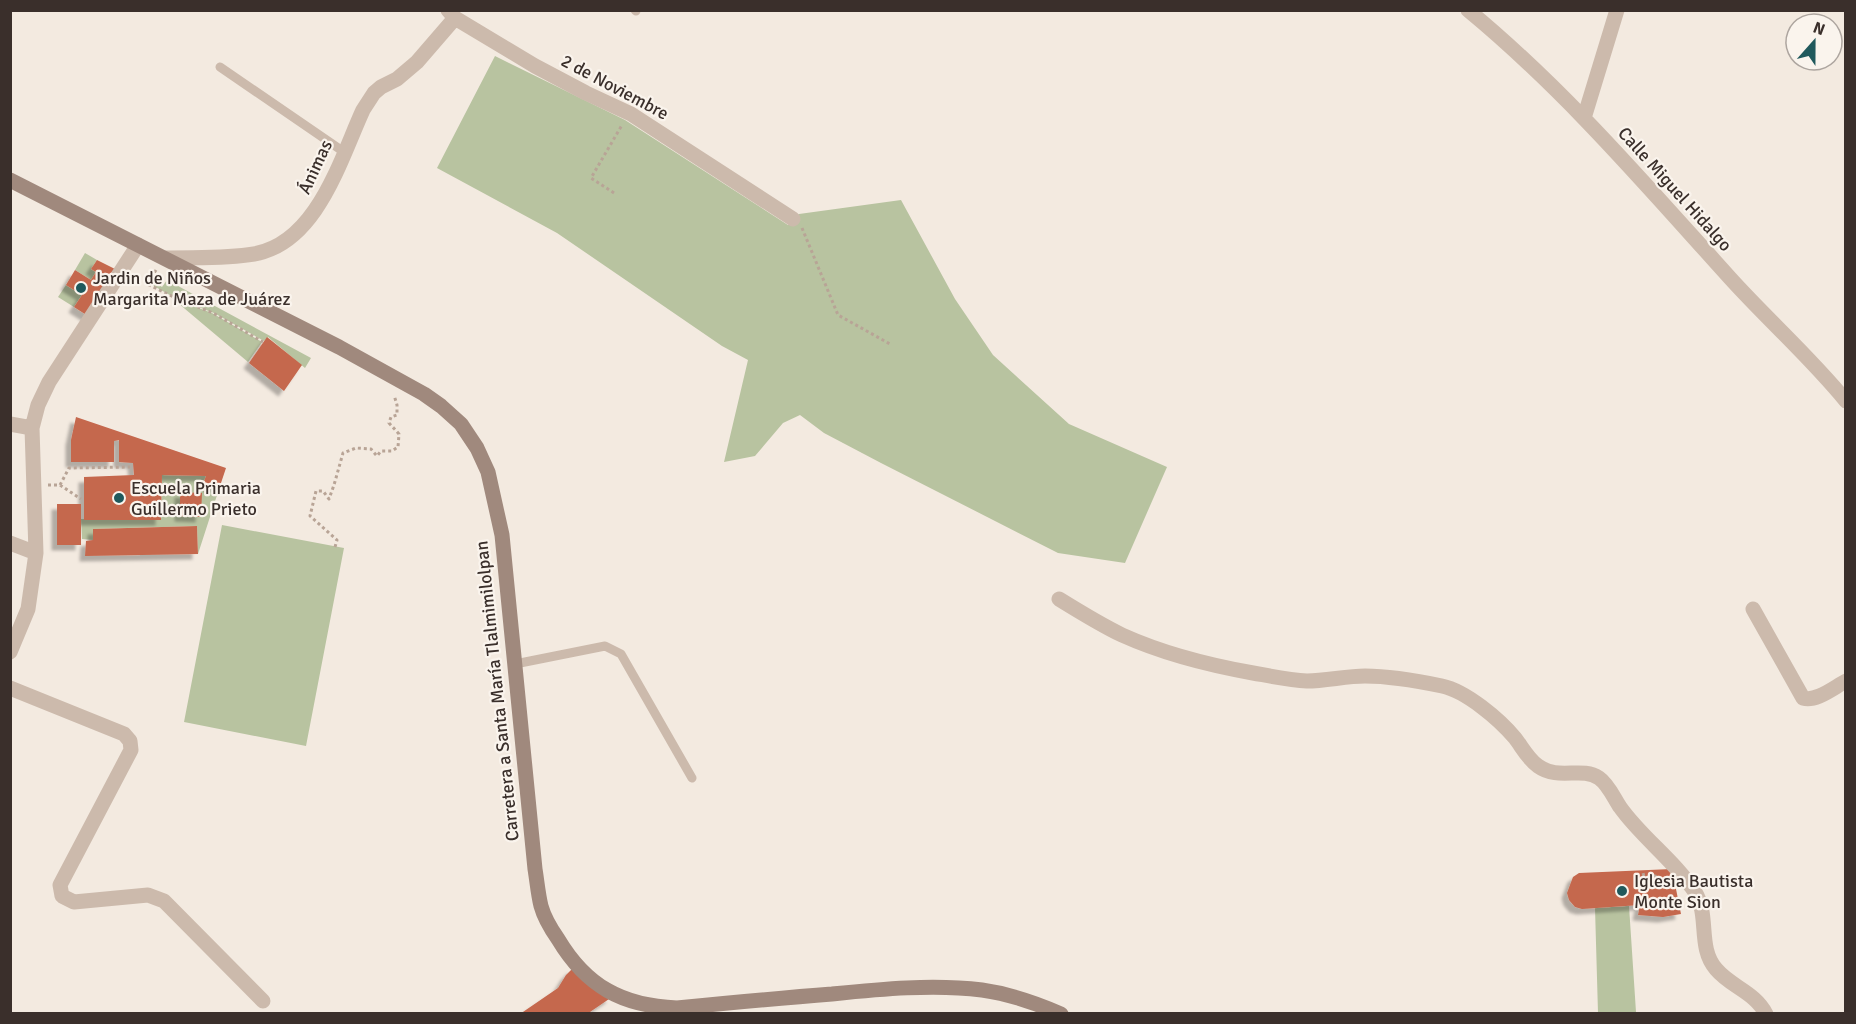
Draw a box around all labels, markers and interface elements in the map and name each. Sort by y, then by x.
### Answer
north arrow [1784,12,1844,72]
text: N [1810,18,1828,40]
street label: 2 de Noviembre [557,49,673,125]
street label: Calle Miguel Hidalgo [1613,122,1737,256]
street label: Ánimas [293,136,337,198]
place label: Jardin de Niños Margarita Maza de Juárez [93,267,291,310]
marker: Jardin de Niños Margarita Maza de Juárez [74,281,88,295]
place label: Escuela Primaria Guillermo Prieto [131,477,261,520]
marker: Escuela Primaria Guillermo Prieto [112,491,126,505]
street label: Carretera a Santa María Tlalmimilolpan [470,540,524,842]
place label: Iglesia Bautista Monte Sion [1634,870,1753,913]
marker: Iglesia Bautista Monte Sion [1615,884,1629,898]

